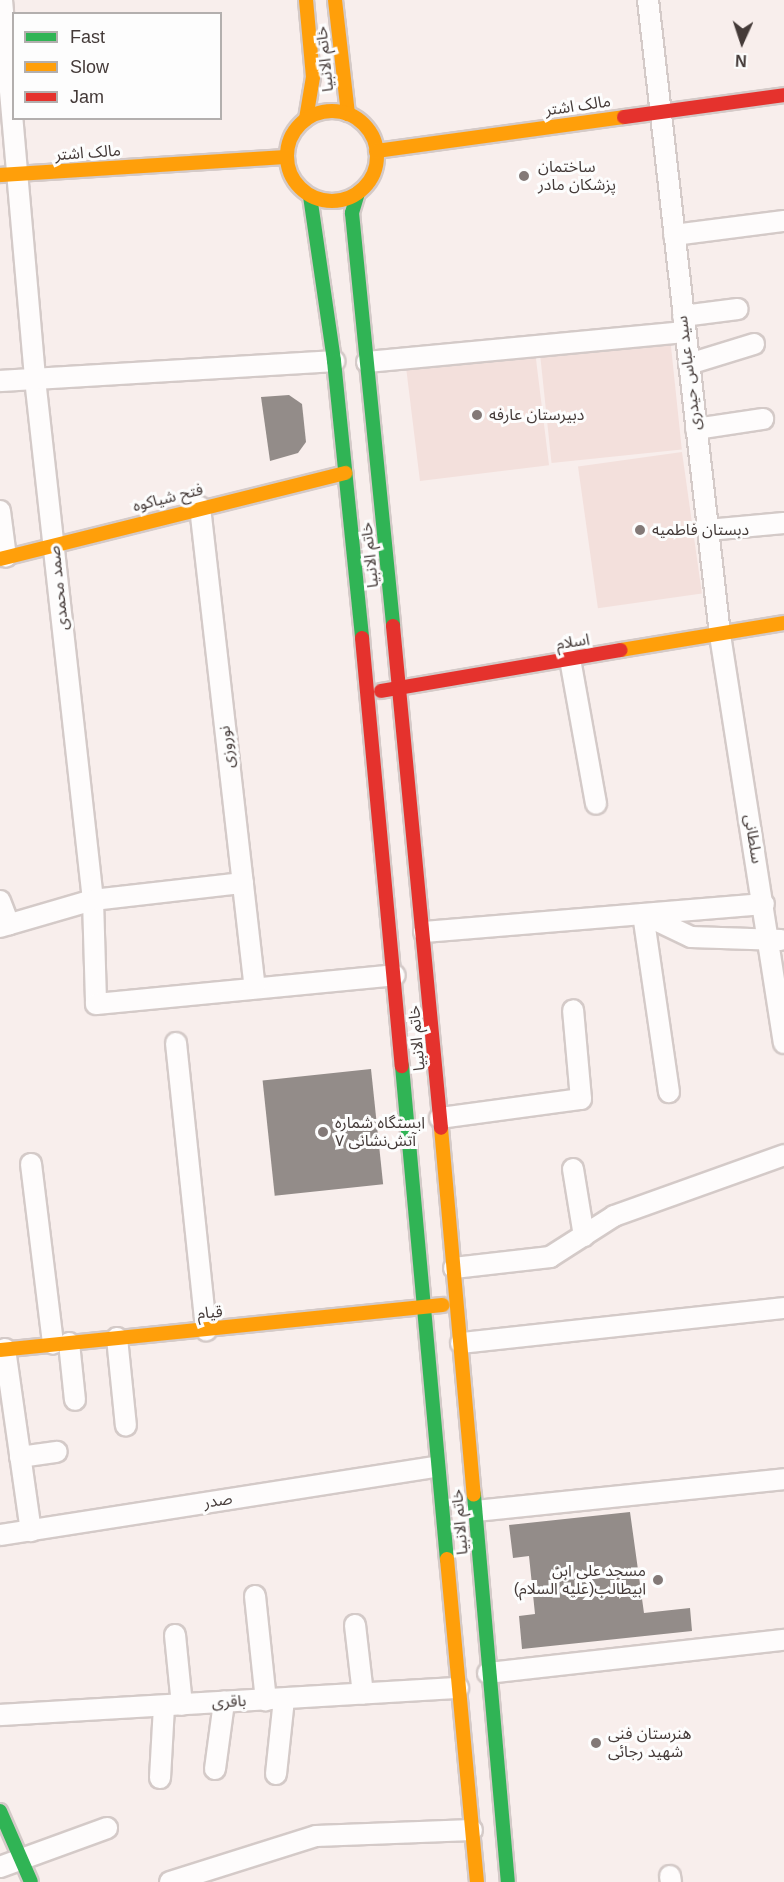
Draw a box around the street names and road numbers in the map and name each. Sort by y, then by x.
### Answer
street label: خاتم الانبیا [312,25,338,93]
street label: مالک اشتر [544,92,612,120]
street label: مالک اشتر [54,141,122,165]
street label: سید عباس حیدری [672,315,706,431]
street label: فتح شیاکوه [131,480,205,516]
street label: خاتم الانبیا [357,521,383,589]
street label: صمد محمدی [45,545,73,631]
street label: اسلام [555,630,591,654]
street label: نوروزی [215,725,239,769]
street label: سلطانی [740,813,766,865]
street label: خاتم الانبیا [405,1004,429,1072]
street label: قیام [196,1302,224,1324]
street label: خاتم الانبیا [448,1488,472,1556]
street label: صدر [202,1489,234,1513]
street label: باقری [211,1692,247,1712]

